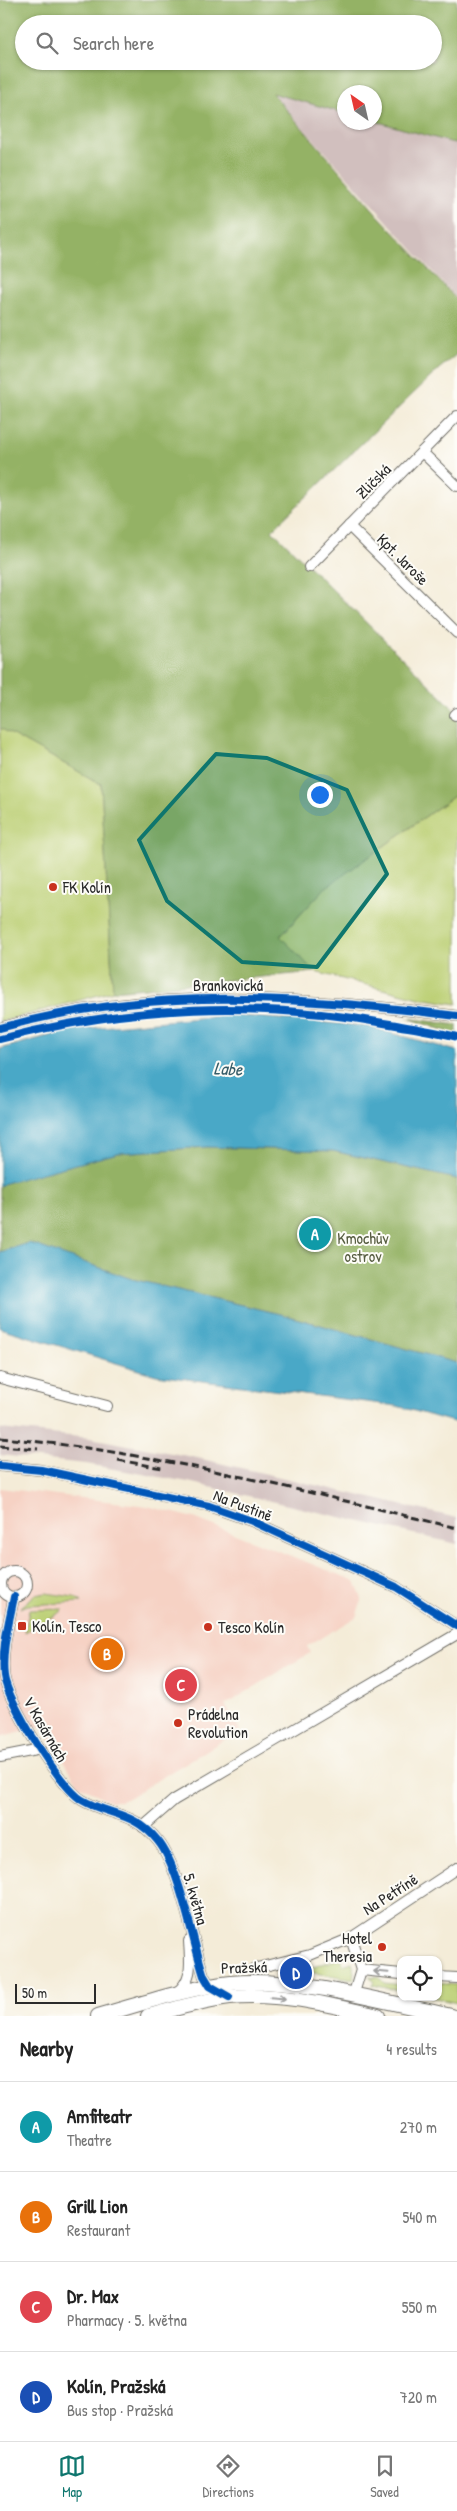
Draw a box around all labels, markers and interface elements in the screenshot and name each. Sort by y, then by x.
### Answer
search box [15,15,442,70]
icon: search [33,29,61,57]
text: Search here [73,30,154,56]
north arrow [337,85,382,130]
street label: Zličská [351,459,395,503]
street label: Kpt. Jaroše [372,528,434,590]
your location [307,782,333,808]
place label: FK Kolín [62,876,111,898]
marker: FK Kolín [47,881,59,893]
street label: Brankovická [193,974,263,996]
water label: Labe [213,1055,244,1082]
pin: A [299,1215,331,1253]
park label: Kmochův ostrov [337,1227,389,1267]
street label: Na Pustině [210,1484,276,1526]
place label: Kolín, Tesco [32,1615,102,1637]
place label: Tesco Kolín [218,1616,284,1638]
marker: Kolín, Tesco [16,1620,28,1632]
marker: Tesco Kolín [202,1621,214,1633]
pin: B [91,1635,123,1673]
pin: C [165,1666,197,1704]
street label: V Kasárnách [18,1692,74,1766]
place label: Prádelna Revolution [188,1703,248,1743]
marker: Prádelna Revolution [172,1717,184,1729]
street label: Na Petříně [358,1868,422,1920]
street label: 5. května [178,1871,214,1927]
place label: Hotel Theresia [323,1927,373,1967]
marker: Hotel Theresia [376,1941,388,1953]
pin: D [280,1954,312,1992]
street label: Pražská [221,1955,267,1979]
map controls [397,1956,442,2001]
button: locate [397,1956,442,2001]
one-way arrow [373,1967,389,1977]
scale bar [15,1981,96,2004]
text: 50 m [22,1983,47,2002]
one-way arrow [270,1993,286,2002]
text: Nearby [20,2034,73,2063]
text: 4 results [386,2038,437,2060]
text: Amfiteatr [67,2103,132,2129]
text: A [32,2116,40,2138]
text: 270 m [400,2116,437,2138]
text: Theatre [67,2129,112,2151]
text: Grill Lion [67,2193,128,2219]
text: B [32,2206,40,2228]
text: 540 m [403,2206,437,2228]
text: Restaurant [67,2219,130,2241]
text: Dr. Max [67,2283,119,2309]
text: C [32,2296,40,2318]
text: 550 m [402,2296,437,2318]
text: Pharmacy · 5. května [67,2309,187,2331]
text: Kolín, Pražská [67,2373,165,2399]
text: D [32,2386,40,2408]
text: 720 m [400,2386,437,2408]
text: Bus stop · Pražská [67,2399,173,2421]
tab: Map [58,2452,86,2501]
tab: Directions [202,2452,254,2501]
tab: Saved [370,2452,399,2501]

